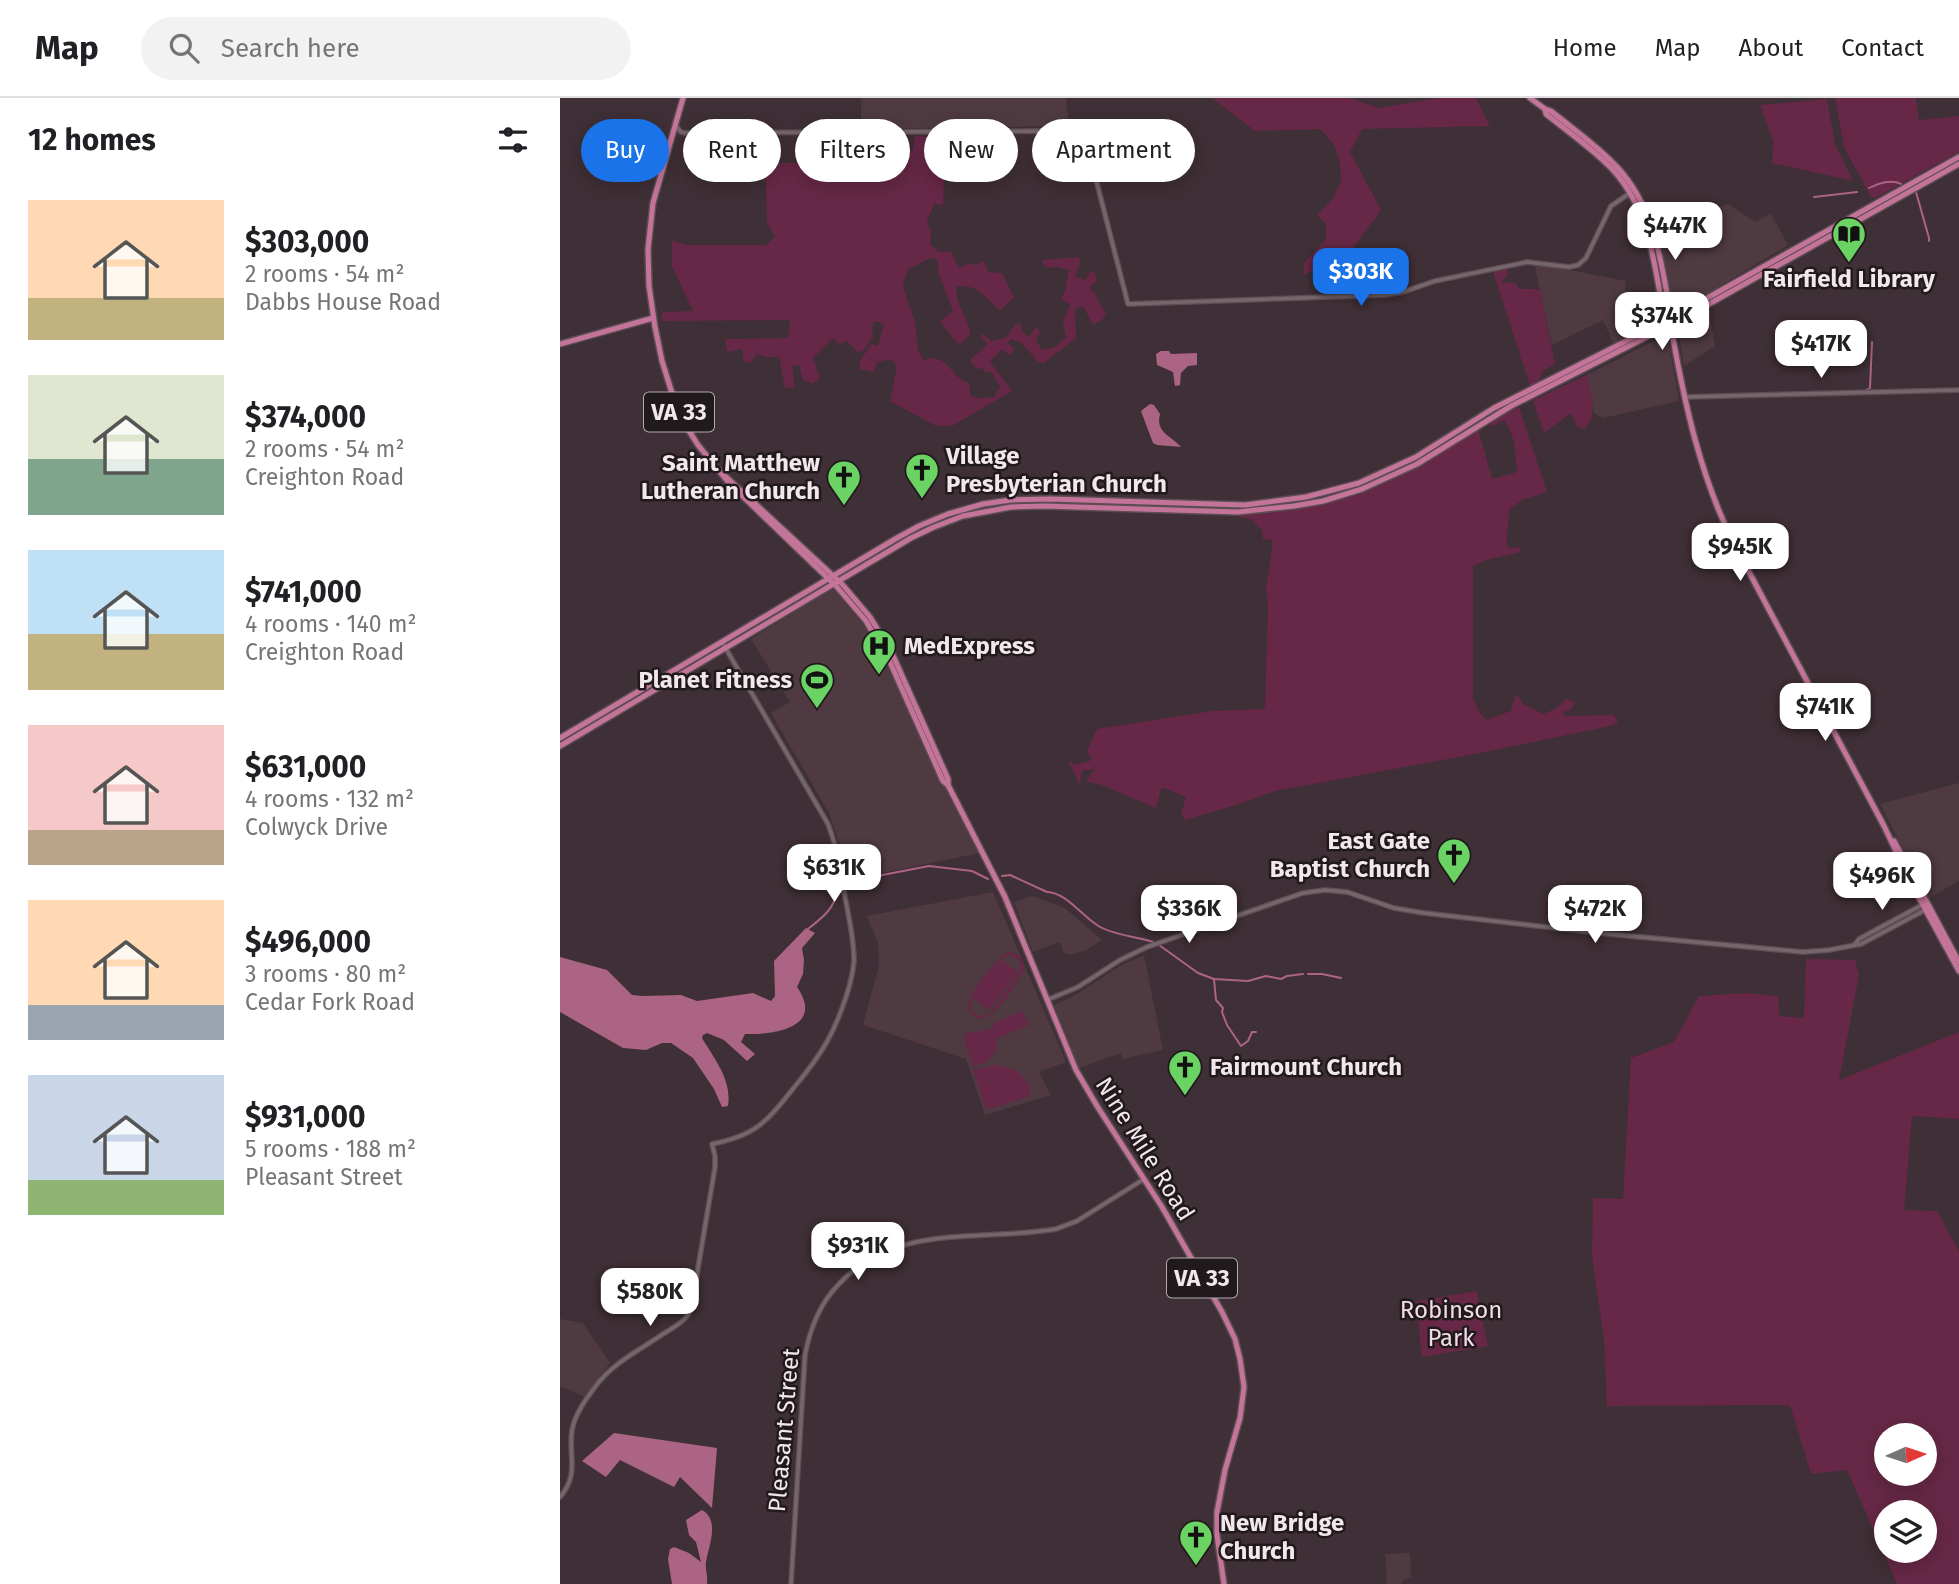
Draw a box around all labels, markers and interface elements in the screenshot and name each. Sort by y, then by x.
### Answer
search box [141,17,631,80]
text: Map [35,28,99,68]
icon: search [165,29,203,67]
text: Search here [221,33,360,64]
text: Home [1553,34,1617,62]
text: Map [1655,34,1701,62]
text: About [1739,34,1803,62]
text: Contact [1841,34,1924,62]
chip: Buy [581,119,669,182]
chip: Rent [683,119,781,182]
chip: Filters [795,119,910,182]
chip: New [924,119,1018,182]
chip: Apartment [1032,119,1195,182]
icon: filters [494,121,532,159]
text: 12 homes [28,122,156,158]
pin: $447K [1626,202,1724,262]
text: $447K [1643,211,1707,239]
library icon: Fairfield Library [1830,215,1868,264]
text: $303,000 [245,224,369,260]
icon: home [84,228,168,312]
pin: $303K [1312,248,1410,308]
text: $303K [1329,257,1393,285]
text: 2 rooms · 54 m² [245,260,404,288]
place label: Fairfield Library [1763,265,1936,293]
text: Dabbs House Road [245,288,441,316]
pin: $374K [1613,292,1711,352]
text: $374K [1631,301,1693,329]
pin: $417K [1772,320,1870,380]
text: $417K [1791,329,1851,357]
road number: VA 33 [644,392,714,432]
text: $374,000 [245,399,366,435]
icon: home [84,403,168,487]
text: 2 rooms · 54 m² [245,435,404,463]
place label: Village Presbyterian Church [945,442,1167,498]
place label: Saint Matthew Lutheran Church [641,449,820,505]
church icon: Village Presbyterian Church [903,451,941,500]
church icon: Saint Matthew Lutheran Church [825,458,863,507]
text: Creighton Road [245,463,404,491]
pin: $945K [1691,524,1789,583]
text: $945K [1708,532,1772,560]
text: $741,000 [245,574,362,610]
icon: home [84,578,168,662]
text: 4 rooms · 140 m² [245,610,416,638]
hospital icon: MedExpress [860,627,898,676]
place label: MedExpress [904,632,1035,660]
text: Creighton Road [245,638,404,666]
sports icon: Planet Fitness [798,661,836,710]
place label: Planet Fitness [638,666,792,694]
pin: $741K [1776,684,1874,743]
text: $741K [1796,692,1854,720]
text: $631,000 [245,749,366,785]
icon: home [84,753,168,837]
text: 4 rooms · 132 m² [245,785,414,813]
text: Colwyck Drive [245,813,388,841]
place label: East Gate Baptist Church [1270,827,1430,883]
church icon: East Gate Baptist Church [1435,836,1473,885]
pin: $631K [785,844,883,904]
pin: $496K [1833,852,1931,912]
text: $631K [803,853,865,881]
text: $496K [1849,861,1915,889]
pin: $336K [1140,886,1238,945]
pin: $472K [1546,886,1644,945]
text: $336K [1157,894,1221,922]
text: $472K [1564,894,1626,922]
text: $496,000 [245,924,371,960]
icon: home [84,928,168,1012]
text: 3 rooms · 80 m² [245,960,406,988]
text: Cedar Fork Road [245,988,415,1016]
church icon: Fairmount Church [1166,1048,1204,1097]
place label: Fairmount Church [1210,1053,1402,1081]
street label: Nine Mile Road [1090,1072,1200,1226]
text: $931,000 [245,1099,365,1135]
icon: home [84,1103,168,1187]
text: 5 rooms · 188 m² [245,1135,416,1163]
text: Pleasant Street [245,1163,403,1191]
pin: $931K [809,1222,907,1282]
text: $931K [827,1231,889,1259]
road number: VA 33 [1167,1259,1237,1298]
pin: $580K [601,1268,699,1328]
text: $580K [617,1277,683,1305]
park label: Robinson Park [1400,1296,1502,1352]
street label: Pleasant Street [763,1347,805,1513]
north arrow [1874,1423,1937,1486]
map controls [1874,1423,1937,1563]
button: layers [1874,1500,1937,1563]
place label: New Bridge Church [1220,1509,1344,1565]
church icon: New Bridge Church [1177,1518,1215,1567]

